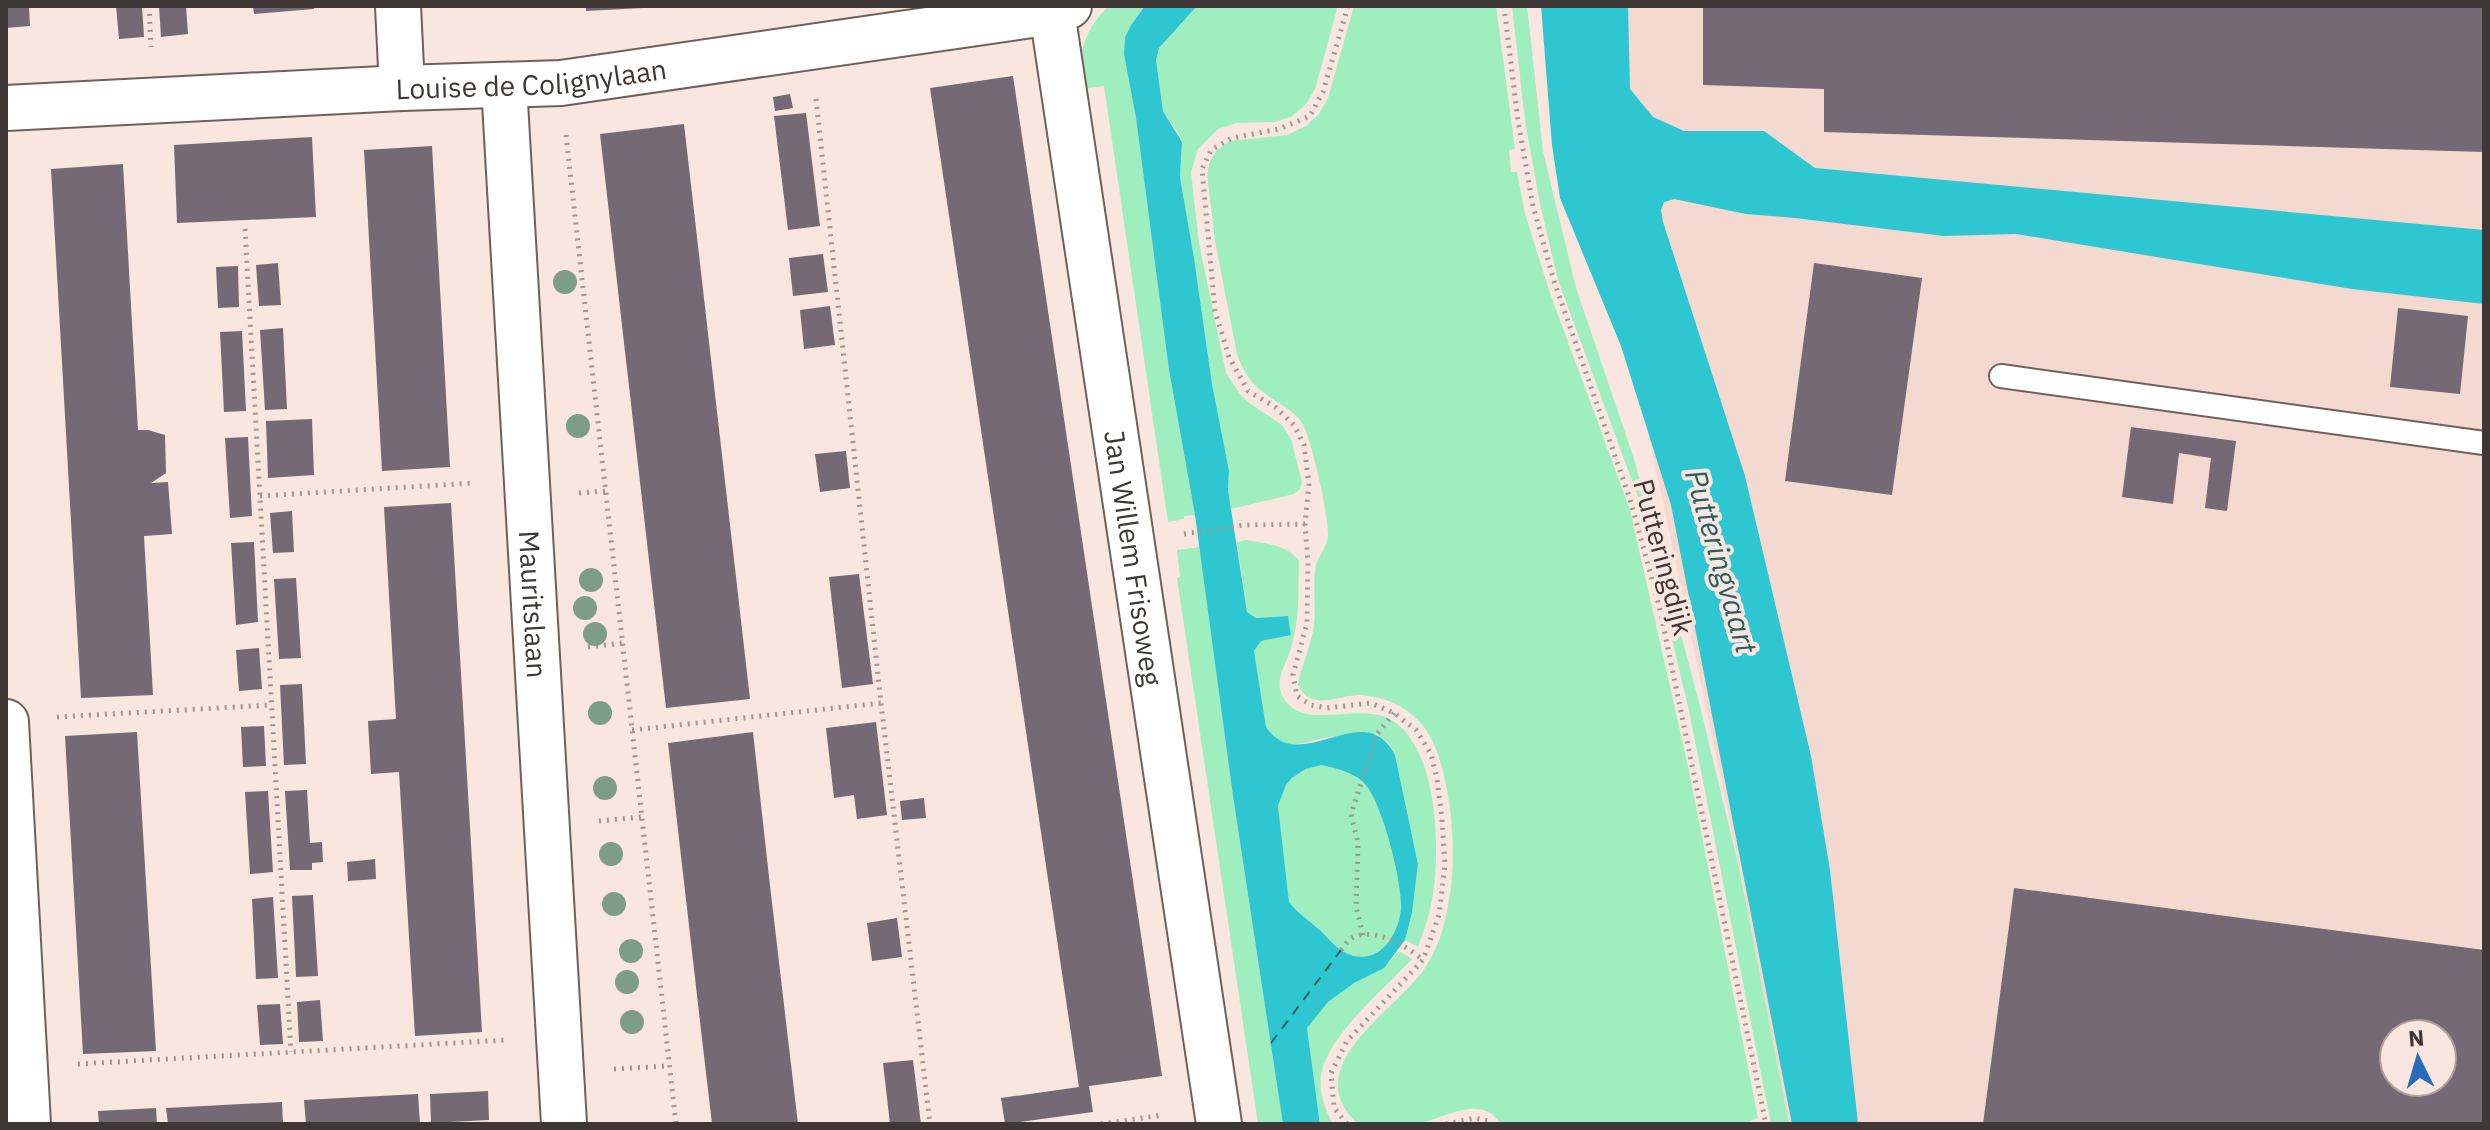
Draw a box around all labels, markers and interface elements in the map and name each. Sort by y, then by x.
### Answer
street label: Louise de Colignylaan [395,49,669,107]
street label: Jan Willem Frisoweg [1096,427,1171,689]
water label: Putteringvaart [1677,464,1767,659]
street label: Putteringdijk [1625,475,1703,639]
street label: Mauritslaan [511,529,557,679]
north arrow [2378,1018,2458,1098]
text: N [2407,1022,2425,1053]

